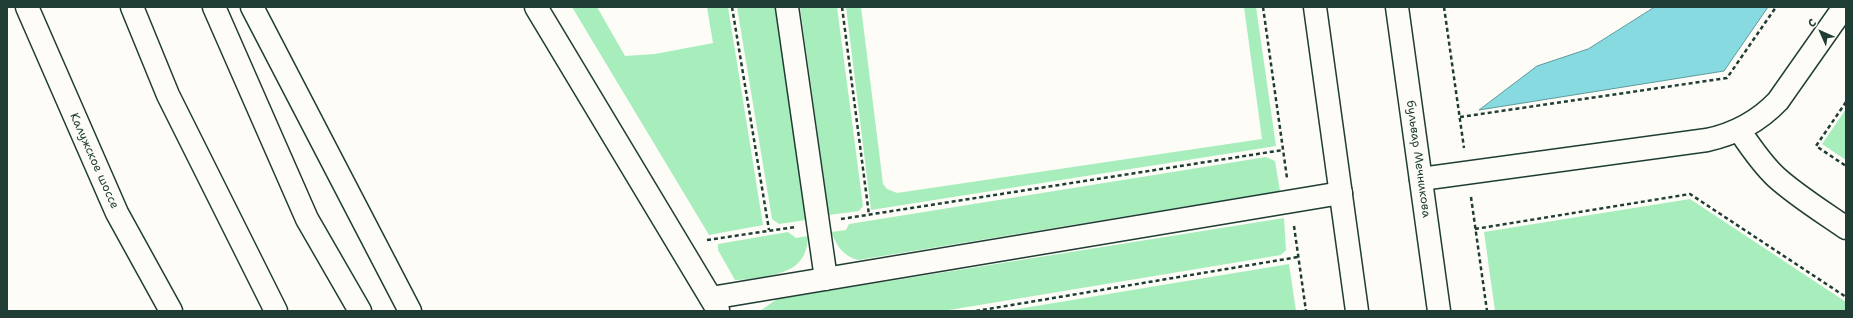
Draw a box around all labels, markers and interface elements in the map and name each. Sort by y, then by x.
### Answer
north arrow [1801,12,1841,52]
text: С [1804,15,1820,31]
street label: бульвар Мечникова [1403,99,1433,219]
street label: Калужское шоссе [66,111,122,211]

